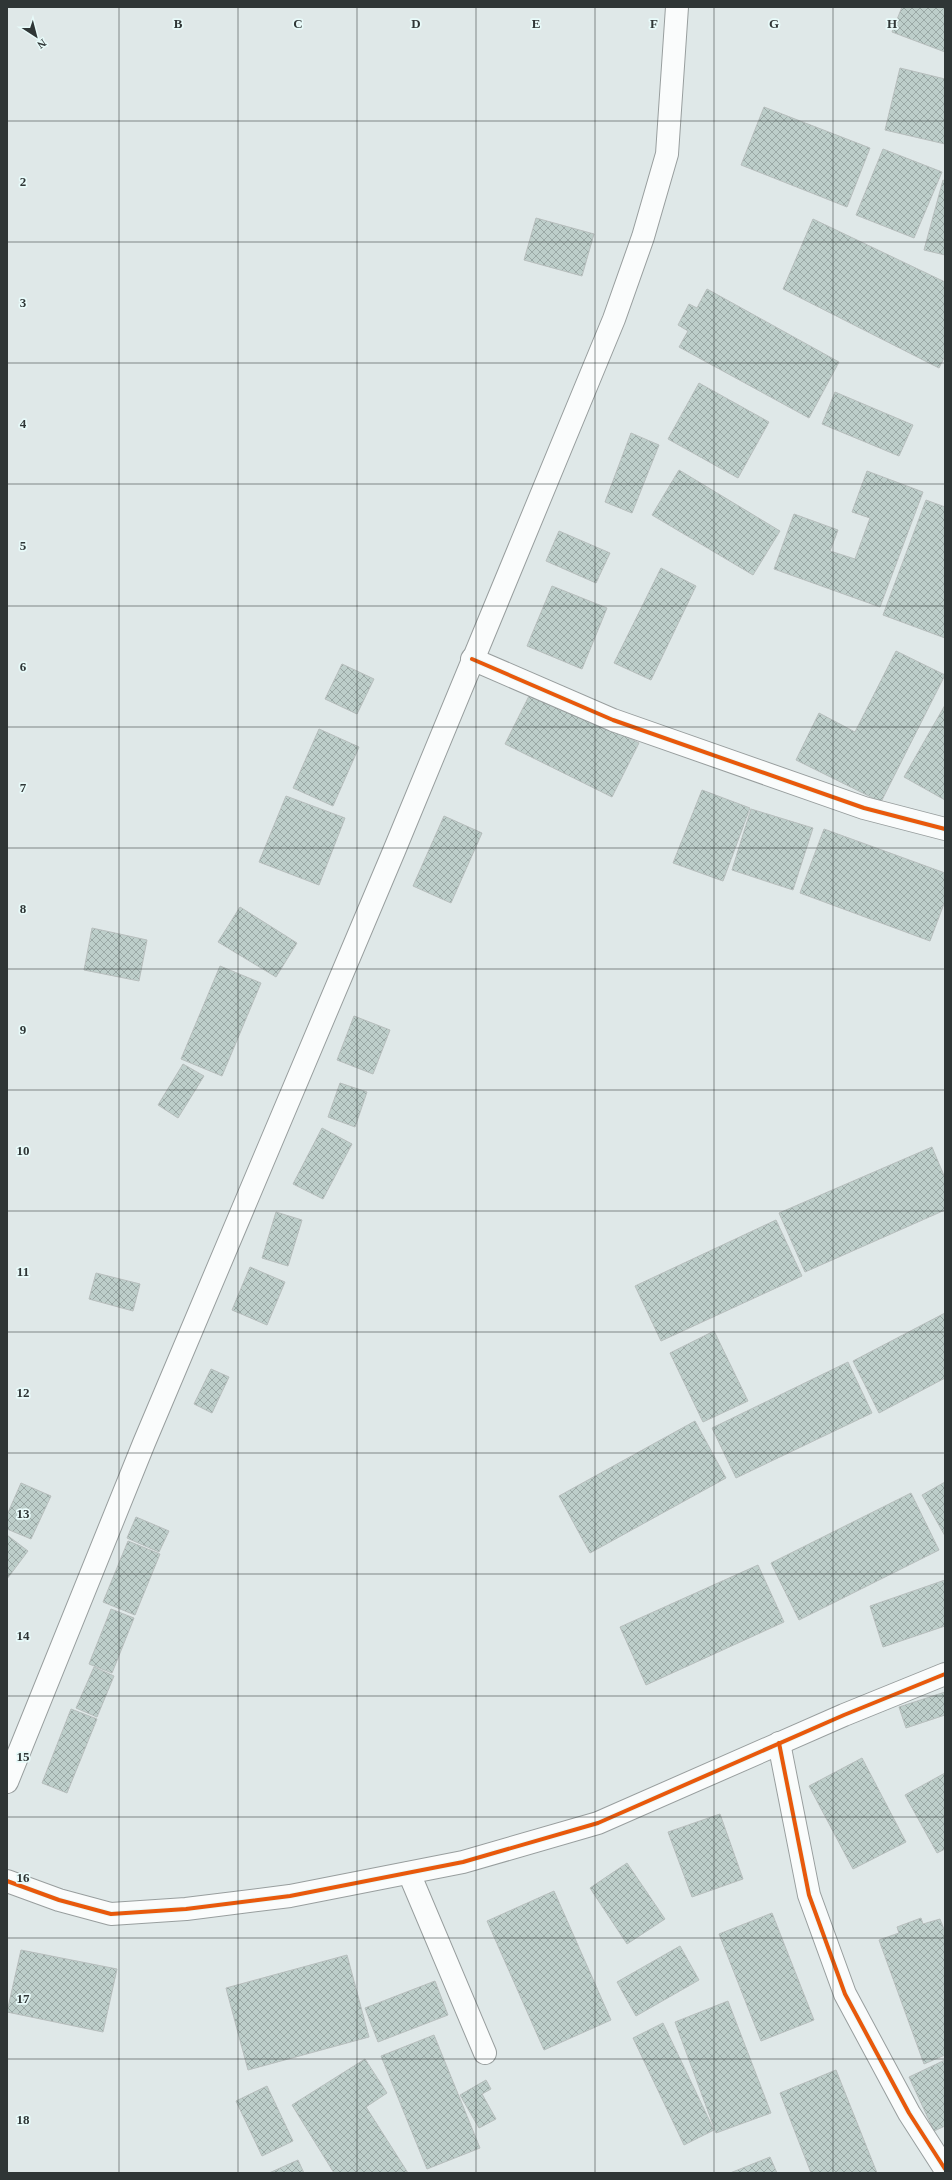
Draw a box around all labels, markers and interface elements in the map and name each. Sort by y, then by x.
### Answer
north arrow [16,16,56,56]
text: B [174,16,183,31]
text: C [293,16,303,31]
text: D [411,16,421,31]
text: E [532,16,540,31]
text: F [650,16,658,31]
text: G [769,16,779,31]
text: H [887,16,897,31]
text: N [35,37,49,51]
text: 2 [20,174,26,189]
text: 3 [20,295,27,310]
text: 4 [20,416,27,431]
text: 5 [20,538,27,553]
text: 6 [20,659,27,674]
text: 7 [20,780,27,795]
text: 8 [20,901,27,916]
text: 9 [20,1022,27,1037]
text: 10 [17,1143,30,1158]
text: 11 [17,1264,29,1279]
text: 12 [17,1385,30,1400]
text: 13 [17,1506,30,1521]
text: 14 [17,1628,30,1643]
text: 15 [17,1749,30,1764]
text: 16 [17,1870,30,1885]
text: 17 [17,1991,30,2006]
text: 18 [17,2112,30,2127]

